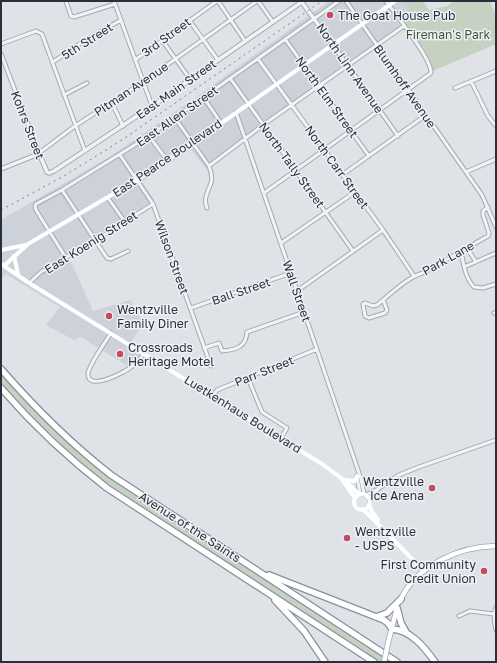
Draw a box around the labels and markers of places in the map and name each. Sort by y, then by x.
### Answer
place label: The Goat House Pub [338,8,455,23]
marker: The Goat House Pub [325,10,335,20]
place label: Wentzville Family Diner [117,302,189,331]
marker: Wentzville Family Diner [104,311,114,321]
place label: Crossroads Heritage Motel [128,340,214,369]
marker: Crossroads Heritage Motel [115,349,125,359]
place label: Wentzville Ice Arena [363,474,424,503]
marker: Wentzville Ice Arena [427,483,437,493]
place label: Wentzville - USPS [355,524,416,553]
marker: Wentzville - USPS [342,533,352,543]
place label: First Community Credit Union [381,557,476,586]
marker: First Community Credit Union [479,566,489,576]

